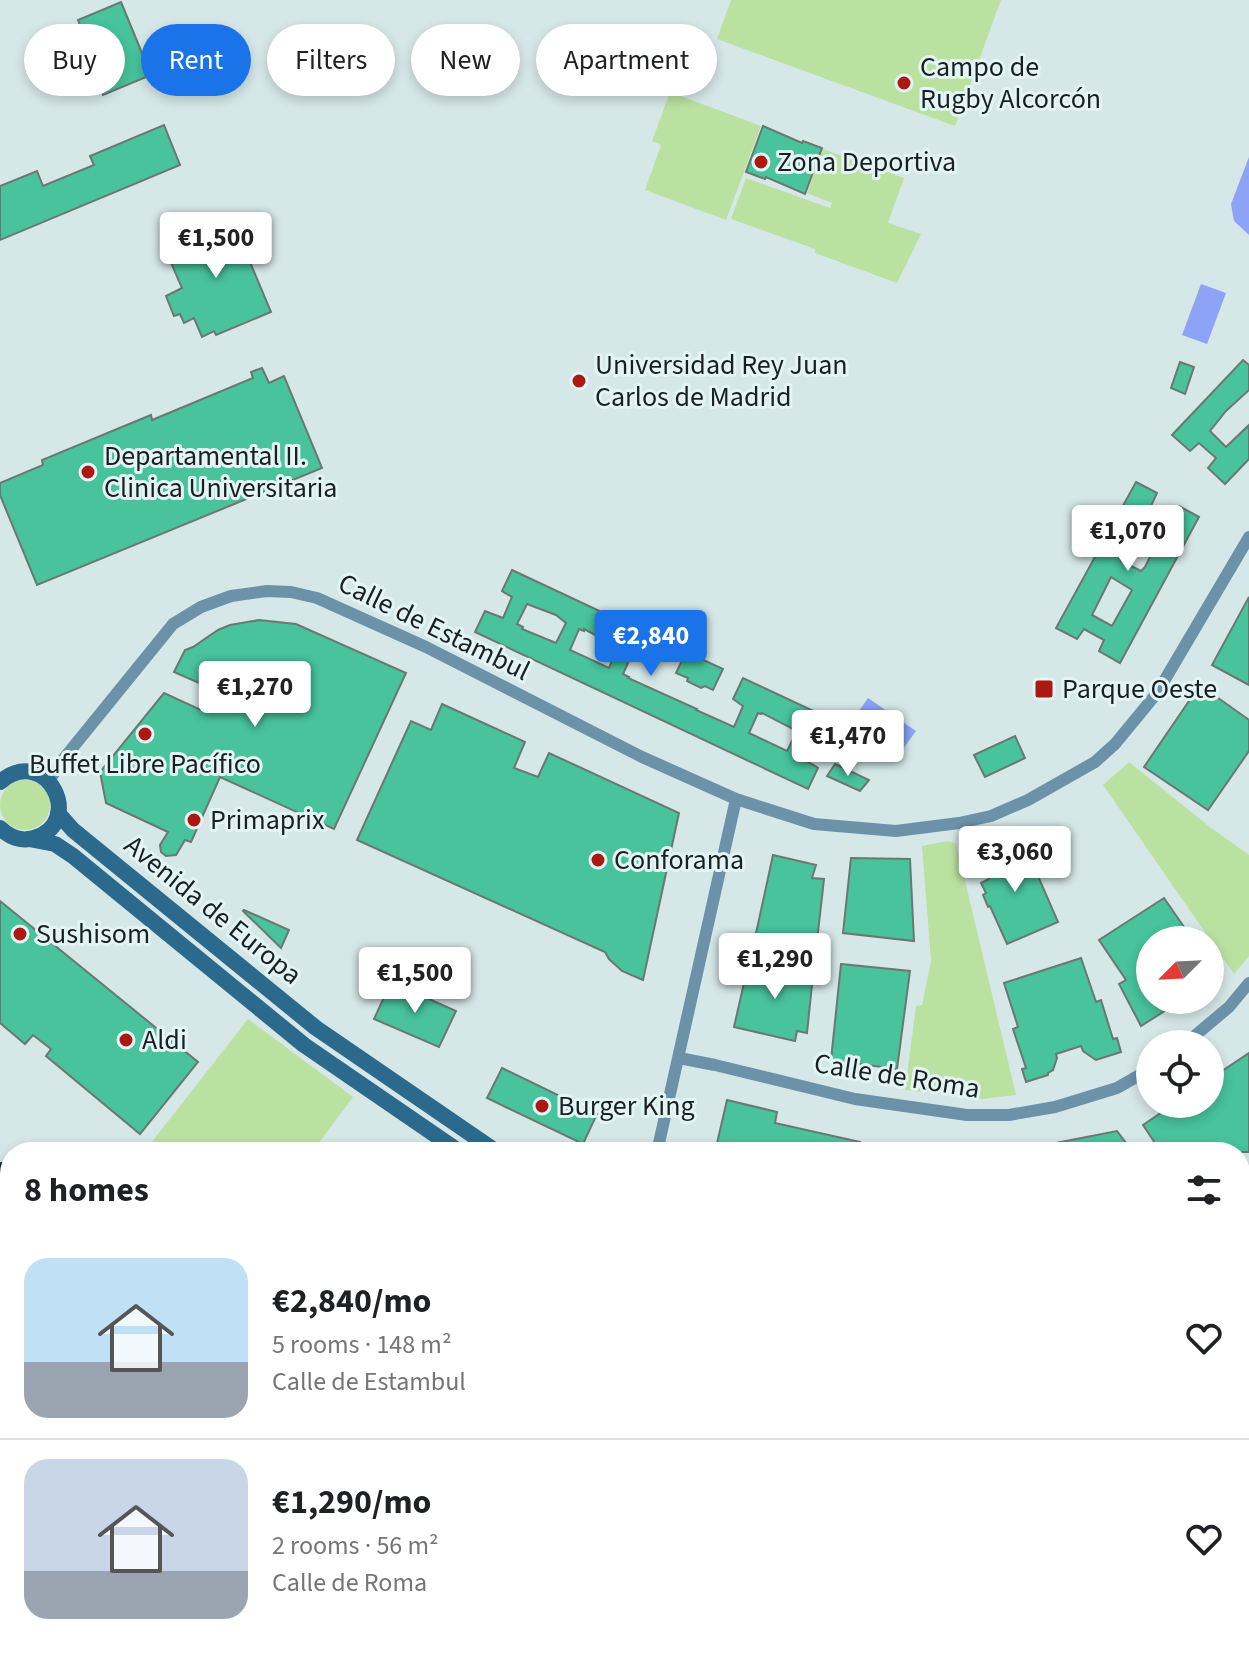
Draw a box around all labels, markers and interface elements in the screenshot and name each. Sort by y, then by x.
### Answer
chip: Buy [24,24,125,96]
chip: Rent [141,24,251,96]
chip: Filters [267,24,395,96]
chip: New [411,24,520,96]
chip: Apartment [536,24,717,96]
place label: Campo de Rugby Alcorcón [920,47,1101,119]
marker: Campo de Rugby Alcorcón [895,74,913,92]
place label: Zona Deportiva [777,142,956,182]
marker: Zona Deportiva [752,153,770,171]
pin: €1,500 [151,212,281,280]
text: €1,500 [178,219,254,256]
place label: Universidad Rey Juan Carlos de Madrid [595,345,848,417]
marker: Universidad Rey Juan Carlos de Madrid [570,372,588,390]
place label: Departamental II. Clinica Universitaria [104,436,337,508]
marker: Departamental II. Clinica Universitaria [79,463,97,481]
pin: €1,070 [1063,505,1193,573]
text: €1,070 [1090,512,1166,549]
street label: Calle de Estambul [331,563,537,691]
pin: €2,840 [586,610,716,678]
text: €2,840 [613,617,689,654]
pin: €1,270 [190,661,320,729]
text: €1,270 [217,668,293,705]
place label: Parque Oeste [1062,669,1217,709]
marker: Parque Oeste [1033,678,1055,700]
pin: €1,470 [783,710,913,778]
text: €1,470 [810,717,886,754]
marker: Buffet Libre Pacífico [136,725,154,743]
place label: Buffet Libre Pacífico [29,744,261,784]
place label: Primaprix [210,800,325,840]
marker: Primaprix [185,811,203,829]
street label: Avenida de Europa [116,826,310,994]
pin: €3,060 [950,826,1080,894]
text: €3,060 [977,833,1053,870]
place label: Conforama [614,840,744,880]
marker: Conforama [589,851,607,869]
place label: Sushisom [36,914,150,954]
marker: Sushisom [11,925,29,943]
north arrow [1136,926,1224,1014]
map controls [1136,926,1224,1118]
pin: €1,290 [710,933,840,1001]
text: €1,290 [737,940,813,977]
pin: €1,500 [350,947,480,1015]
text: €1,500 [377,954,453,991]
place label: Aldi [142,1020,187,1060]
button: locate [1136,1030,1224,1118]
marker: Aldi [117,1031,135,1049]
street label: Calle de Roma [811,1043,983,1109]
place label: Burger King [558,1086,695,1126]
marker: Burger King [533,1097,551,1115]
text: 8 homes [24,1166,149,1215]
icon: filters [1182,1168,1226,1212]
text: €2,840/mo [272,1277,432,1326]
icon: home [88,1290,184,1386]
icon: heart [1182,1316,1226,1360]
text: 5 rooms · 148 m² [272,1326,451,1363]
text: Calle de Estambul [272,1363,466,1400]
text: €1,290/mo [272,1478,432,1527]
icon: home [88,1491,184,1587]
icon: heart [1182,1517,1226,1561]
text: 2 rooms · 56 m² [272,1527,439,1564]
text: Calle de Roma [272,1564,427,1601]

